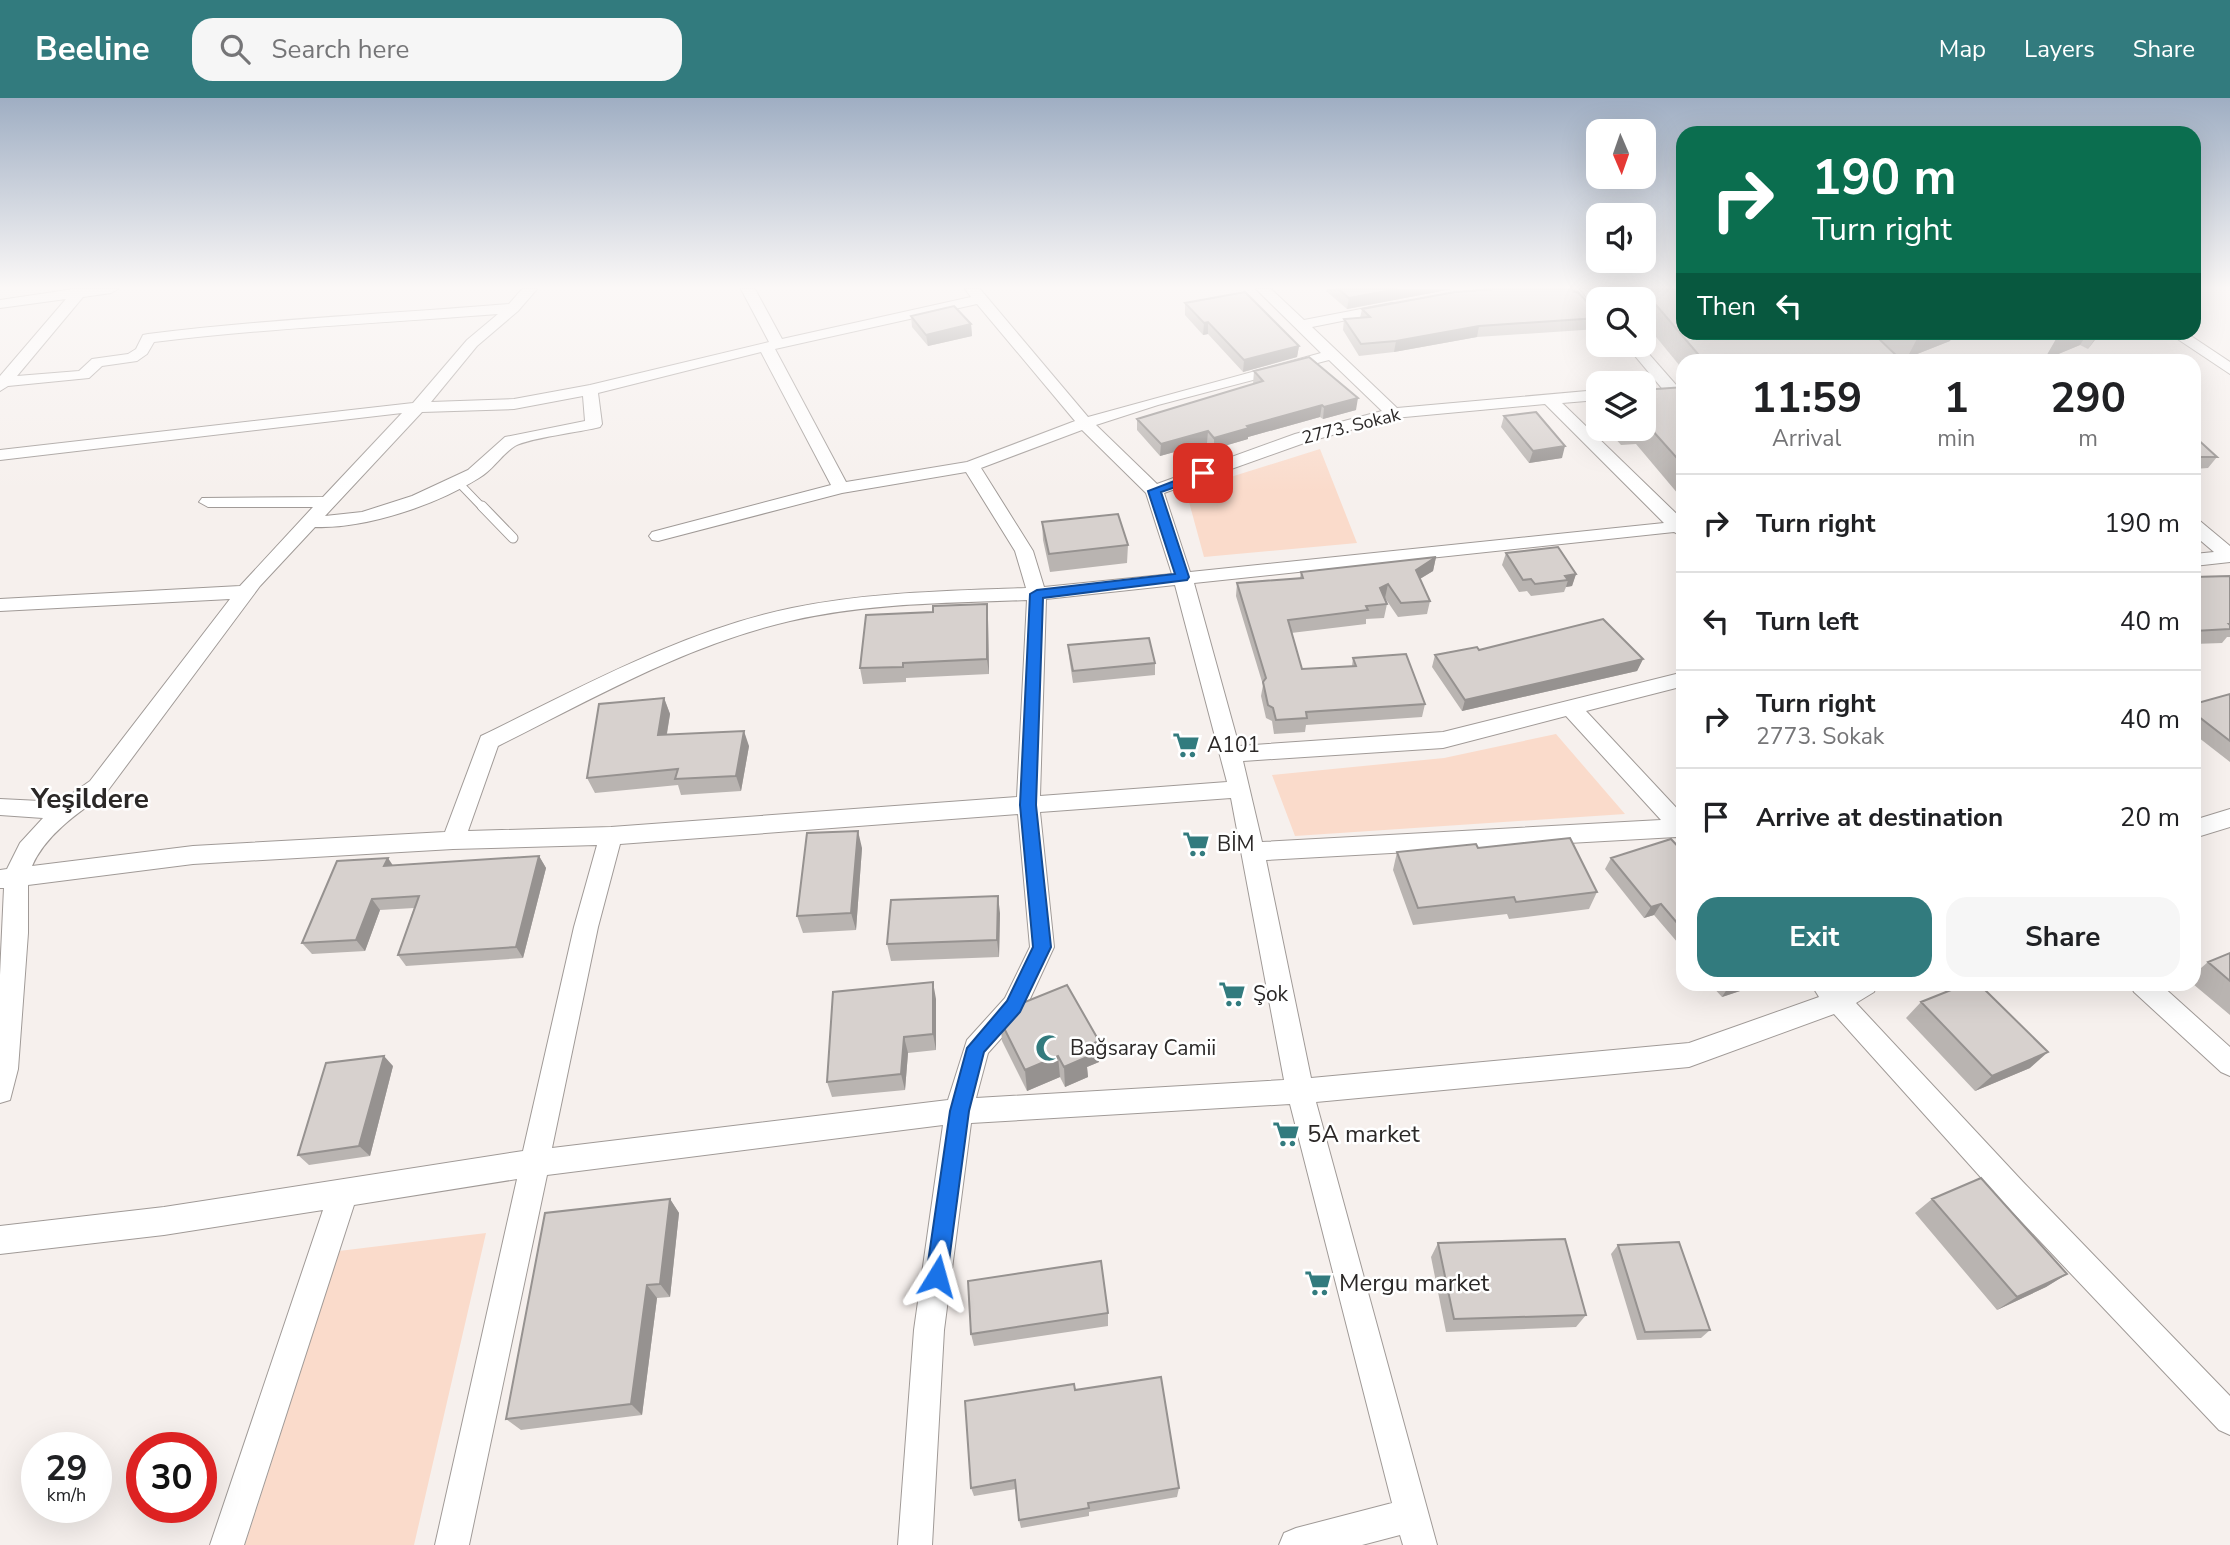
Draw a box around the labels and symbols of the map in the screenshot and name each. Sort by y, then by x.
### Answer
north arrow [1586,119,1656,189]
street label: 2773. Sokak [1299,402,1404,450]
pin [1173,443,1233,503]
supermarket icon: A101 [1171,730,1201,760]
place label: A101 [1207,731,1260,759]
district label: Yeşildere [30,780,149,818]
supermarket icon: BİM [1181,829,1211,859]
place label: BİM [1217,830,1255,858]
supermarket icon: Şok [1217,979,1247,1009]
place label: Şok [1253,980,1289,1008]
mosque icon: Bağsaray Camii [1034,1033,1064,1063]
place label: Bağsaray Camii [1070,1034,1216,1062]
place label: 5A market [1307,1118,1420,1150]
supermarket icon: 5A market [1271,1119,1301,1149]
position arrow [900,1239,974,1313]
place label: Mergu market [1339,1267,1490,1299]
supermarket icon: Mergu market [1303,1268,1333,1298]
speed limit sign: 30 [126,1432,217,1523]

